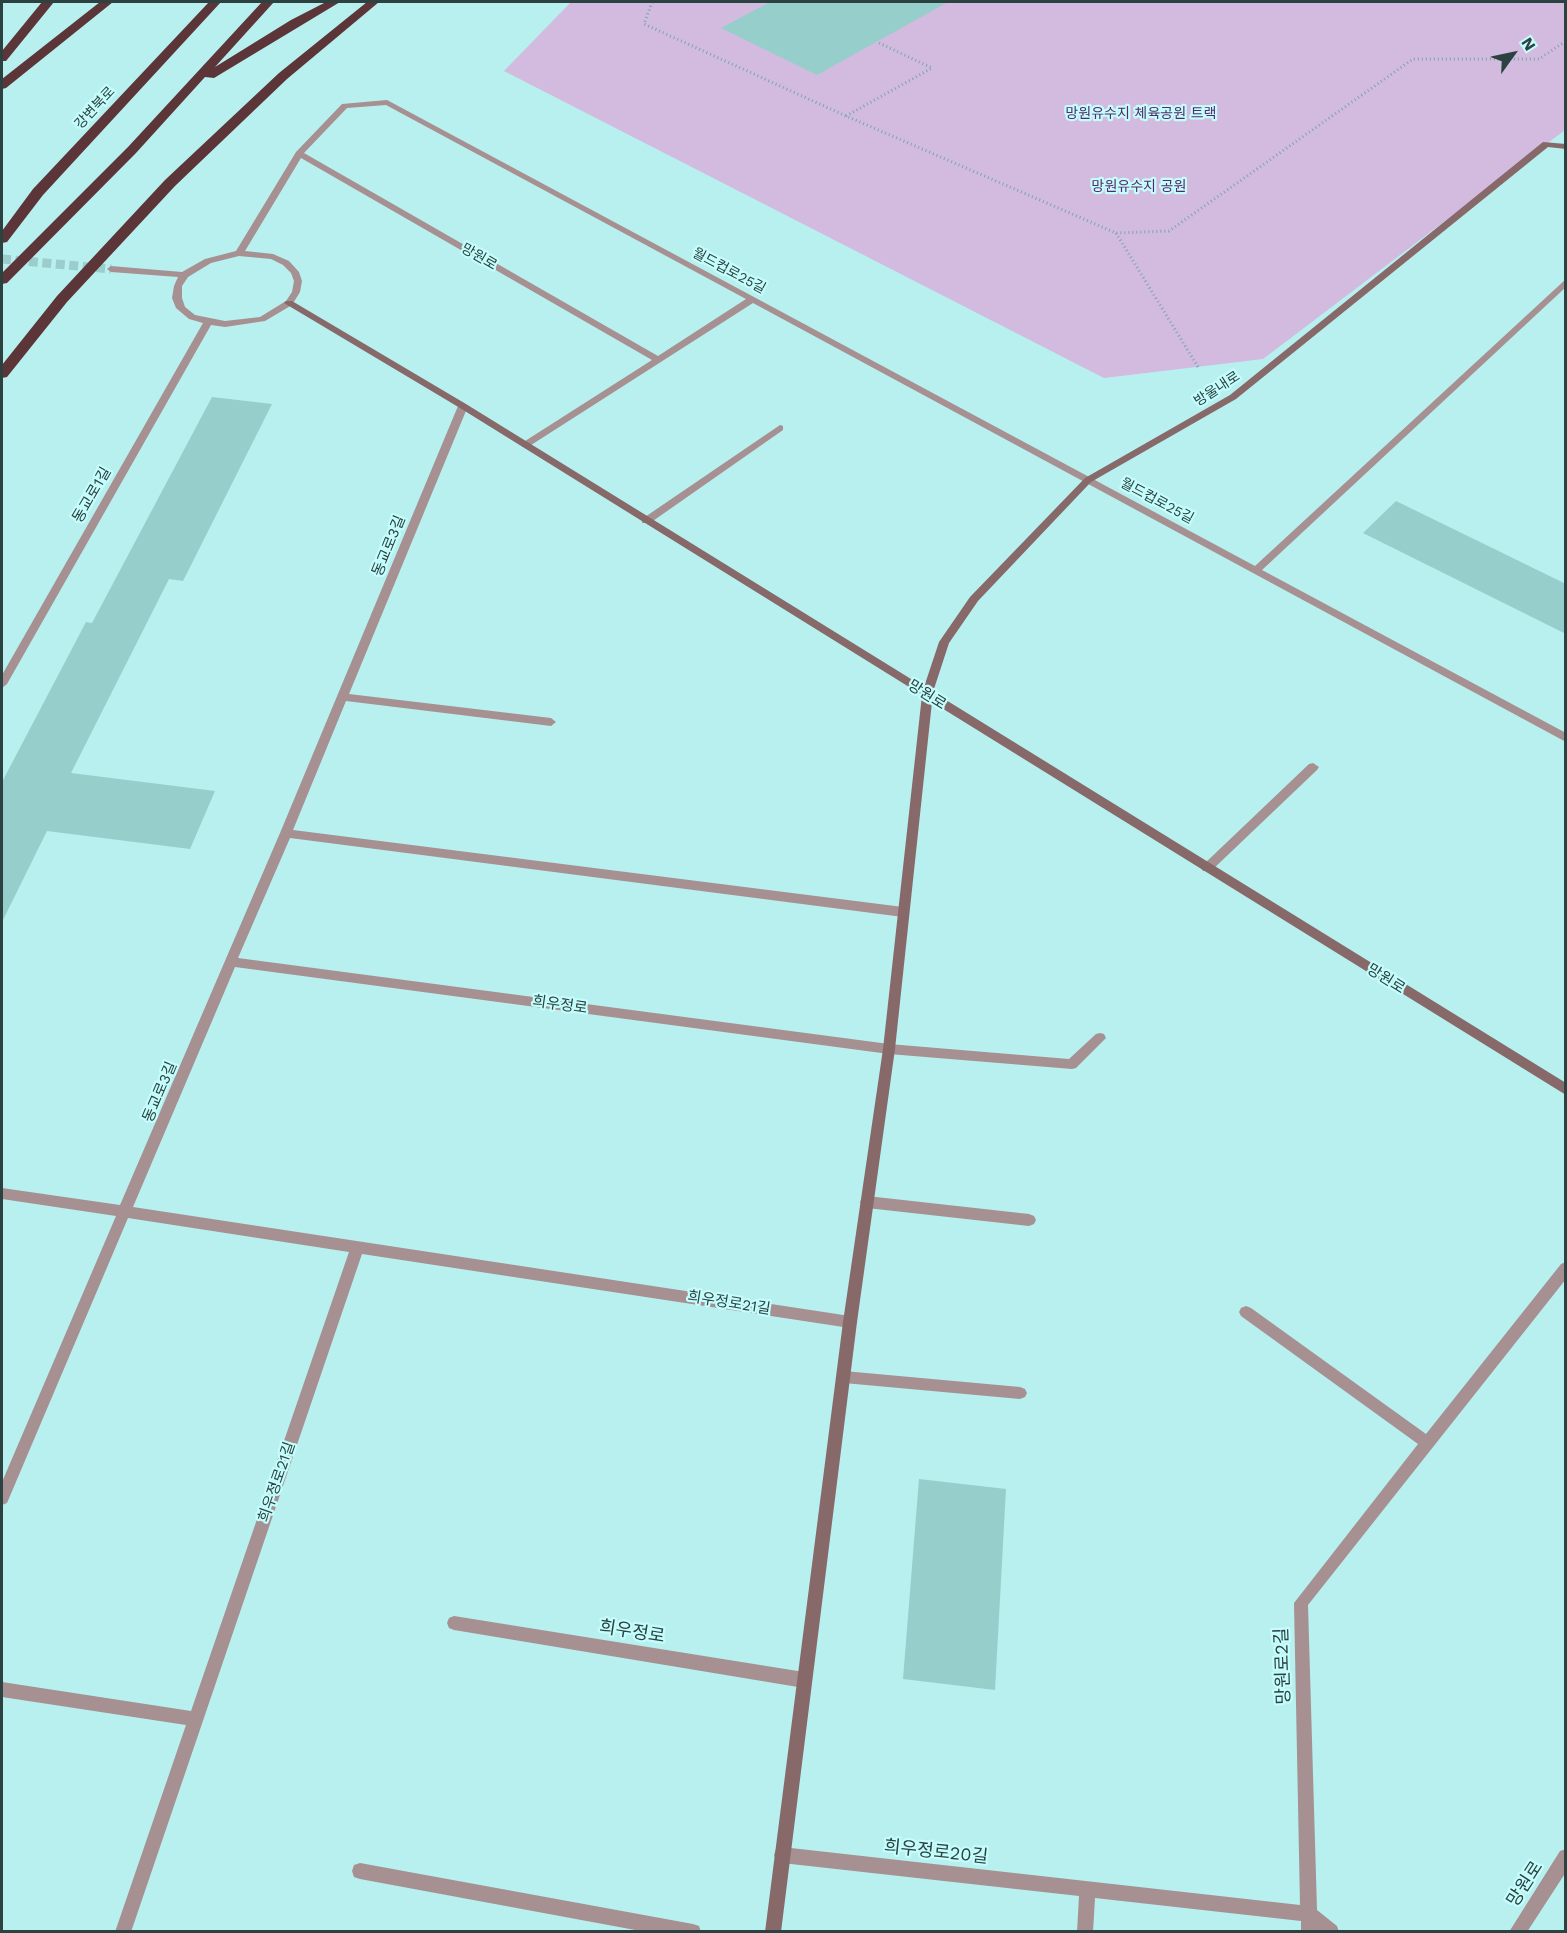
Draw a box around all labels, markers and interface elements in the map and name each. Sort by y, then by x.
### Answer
north arrow [1483,24,1543,84]
text: N [1517,34,1540,54]
street label: 강변북로 [71,83,119,133]
park label: 망원유수지 체육공원 트랙 [1065,106,1217,122]
park label: 망원유수지 공원 [1092,179,1186,195]
street label: 망원로 [458,240,500,274]
street label: 월드컵로25길 [689,245,769,297]
street label: 방울내로 [1191,368,1243,410]
street label: 동교로1길 [69,464,115,526]
street label: 월드컵로25길 [1117,475,1197,527]
street label: 동교로3길 [369,513,409,579]
street label: 망원로 [905,676,949,714]
street label: 망원로 [1364,960,1408,998]
street label: 희우정로 [531,992,589,1018]
street label: 동교로3길 [139,1059,181,1125]
street label: 희우정로21길 [686,1288,772,1318]
street label: 희우정로21길 [255,1440,299,1524]
street label: 희우정로 [598,1616,666,1648]
street label: 망원로2길 [1271,1627,1295,1705]
street label: 희우정로20길 [883,1836,989,1868]
street label: 망원로 [1502,1857,1548,1911]

